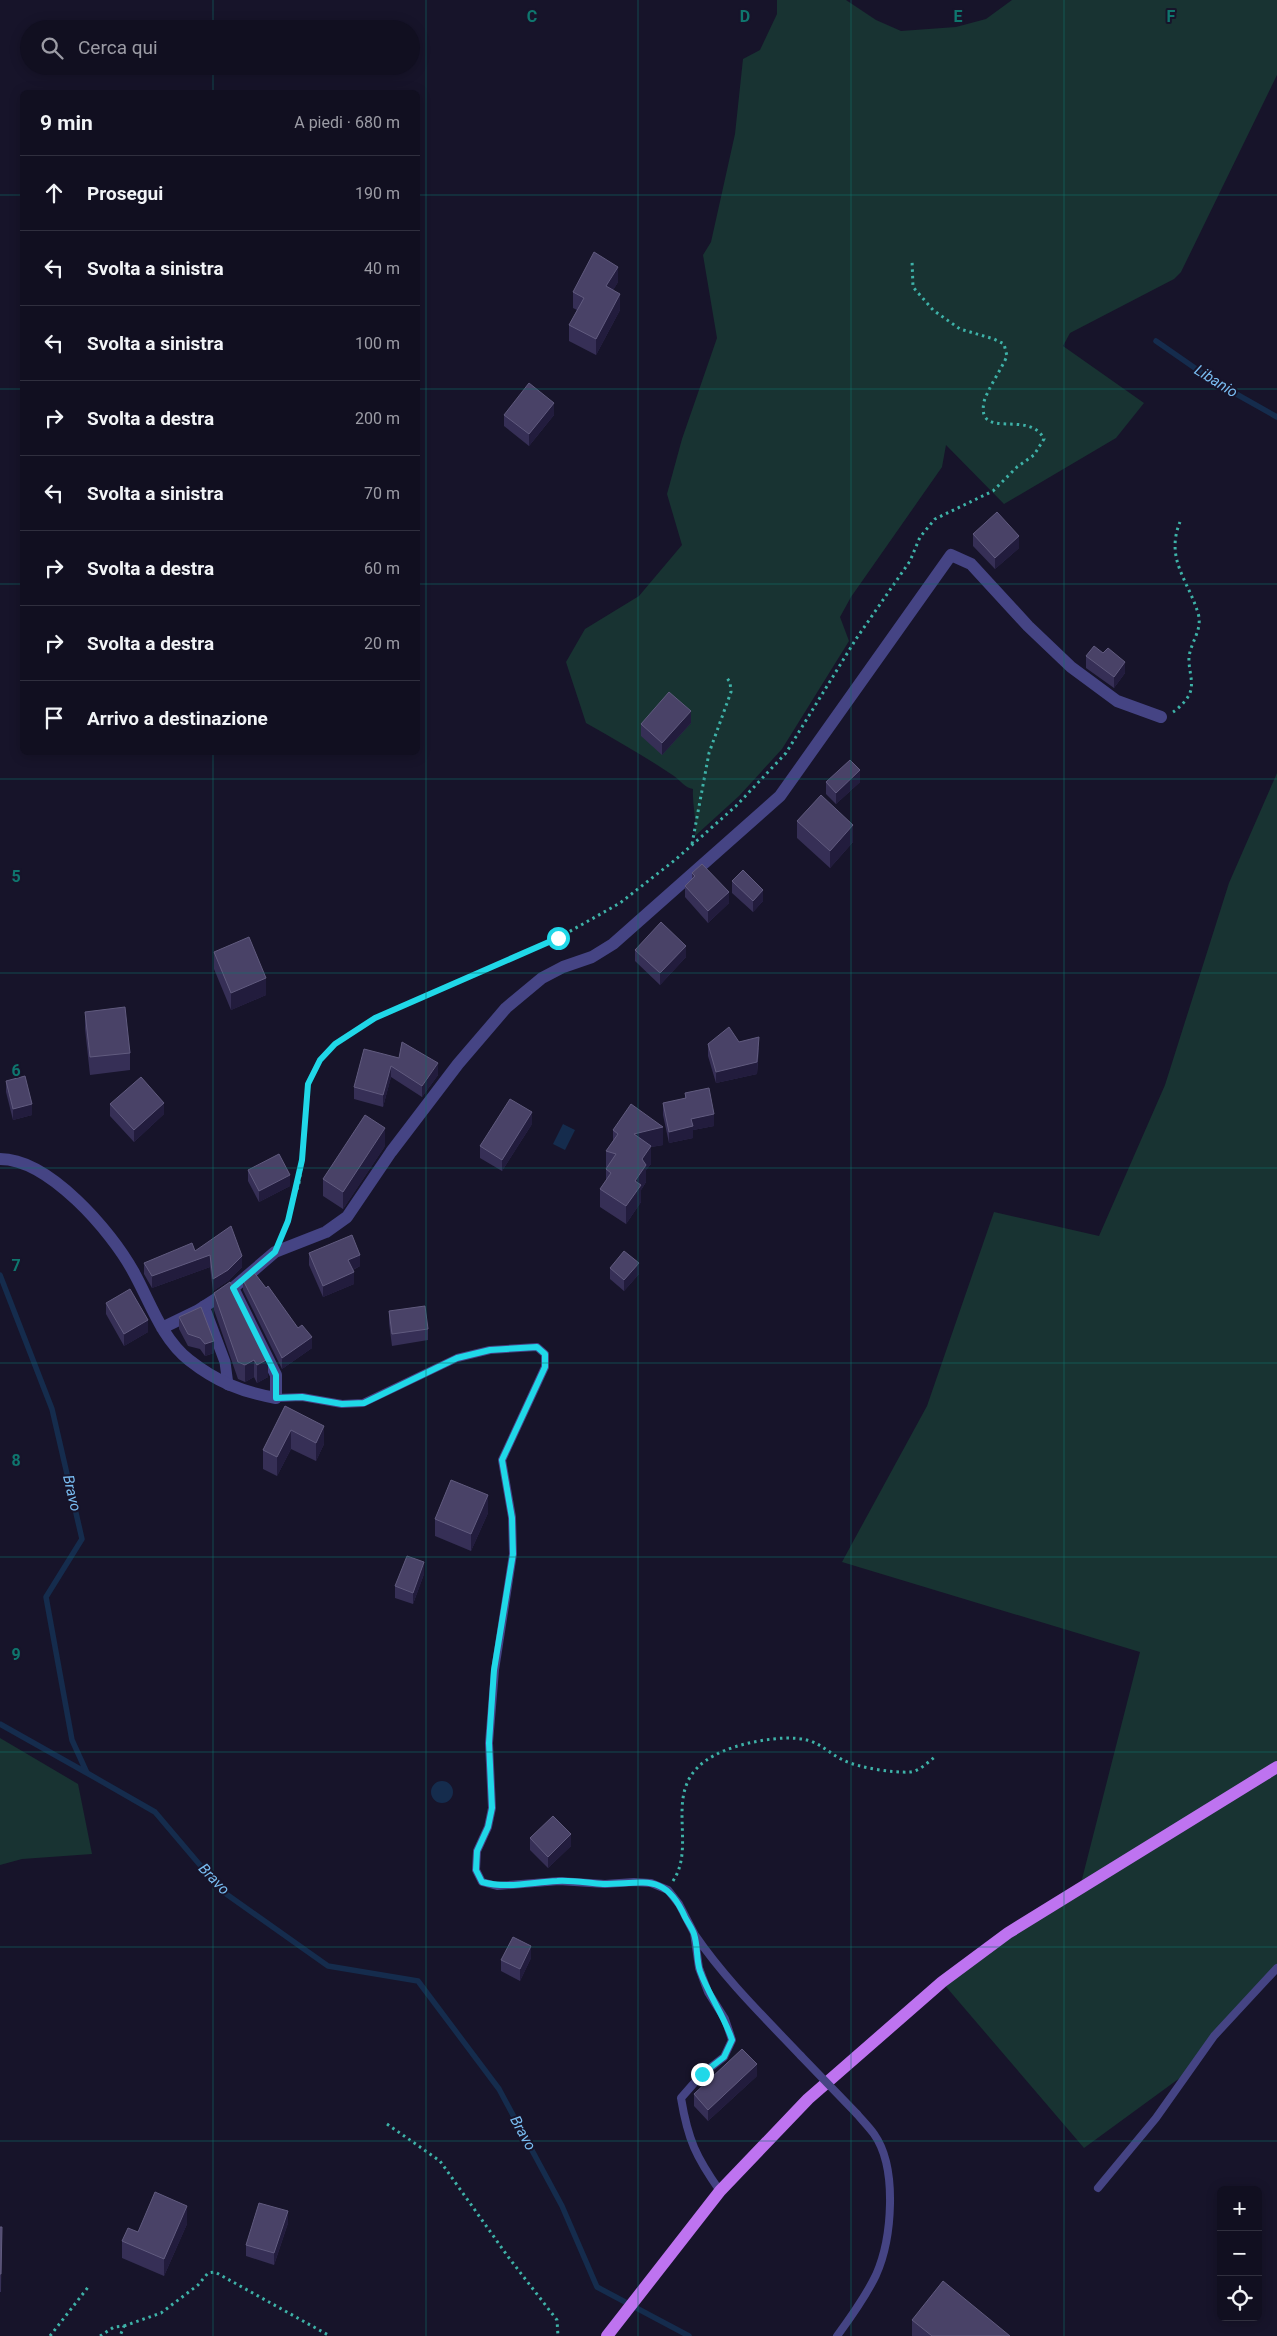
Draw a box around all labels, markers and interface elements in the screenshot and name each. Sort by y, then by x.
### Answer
text: C [527,7,537,26]
text: D [740,7,750,26]
text: E [954,7,963,26]
text: F [1167,7,1176,26]
search box [20,20,420,75]
icon: search [38,34,66,62]
text: Cerca qui [78,36,158,59]
text: 9 min [40,111,93,135]
text: A piedi · 680 m [294,113,400,132]
icon: ahead [40,179,68,207]
text: Prosegui [87,182,163,205]
text: 190 m [355,184,400,203]
icon: left [40,254,68,282]
text: Svolta a sinistra [87,257,224,280]
text: 40 m [364,259,400,278]
icon: left [40,329,68,357]
text: Svolta a sinistra [87,332,224,355]
text: 100 m [355,334,400,353]
water label: Libanio [1191,361,1241,401]
icon: right [40,404,68,432]
text: Svolta a destra [87,407,214,430]
text: 200 m [355,409,400,428]
icon: left [40,479,68,507]
text: Svolta a sinistra [87,482,224,505]
text: 70 m [364,484,400,503]
icon: right [40,554,68,582]
text: Svolta a destra [87,557,214,580]
text: 60 m [364,559,400,578]
icon: right [40,629,68,657]
text: Svolta a destra [87,632,214,655]
text: 20 m [364,634,400,653]
icon: arrive [40,704,68,732]
text: Arrivo a destinazione [87,707,268,730]
text: 5 [11,867,21,886]
route start [547,927,570,950]
text: 6 [11,1061,21,1080]
text: 7 [11,1256,21,1275]
text: 8 [11,1451,21,1470]
water label: Bravo [59,1473,85,1513]
text: 9 [11,1645,21,1664]
water label: Bravo [195,1860,233,1898]
route end [691,2063,714,2086]
water label: Bravo [506,2113,540,2153]
map controls [1217,2186,1262,2321]
button: + [1217,2186,1262,2231]
button: − [1217,2231,1262,2276]
button: locate [1217,2276,1262,2321]

